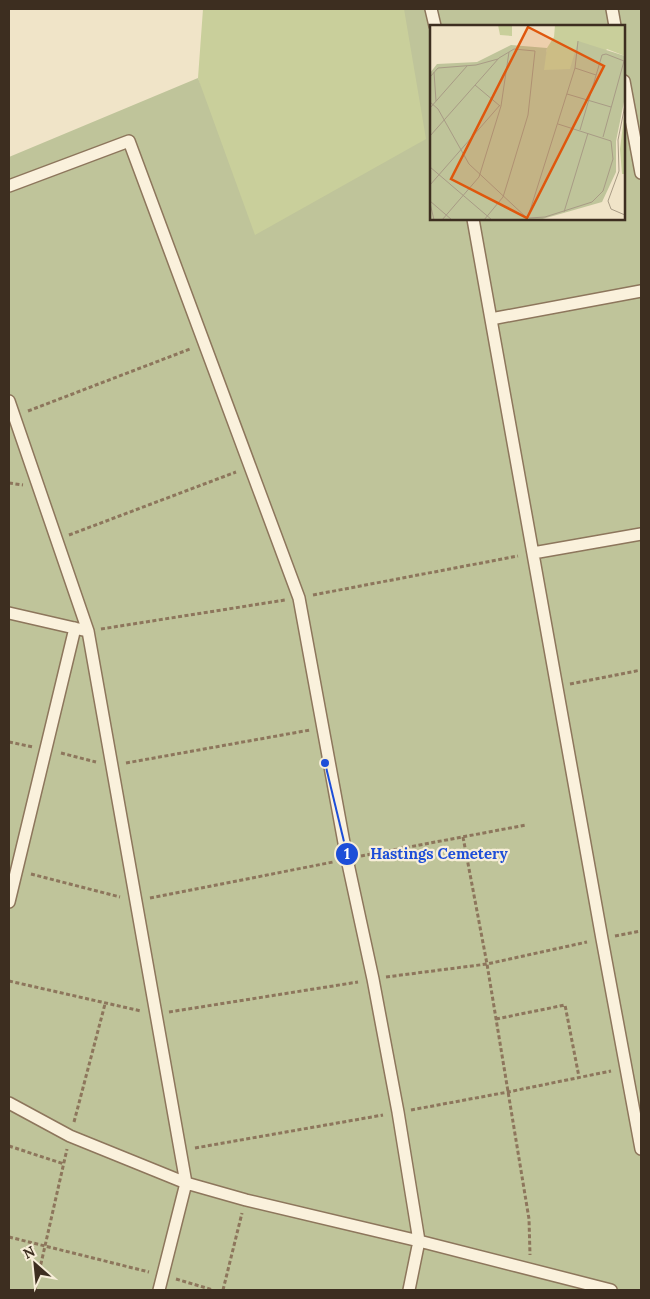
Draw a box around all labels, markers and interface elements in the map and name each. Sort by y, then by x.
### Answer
inset map [430,25,625,220]
callout: Hastings Cemetery [335,839,517,869]
text: 1 [344,844,350,863]
text: Hastings Cemetery [370,844,508,863]
north arrow [10,1239,60,1289]
text: N [20,1242,38,1263]

